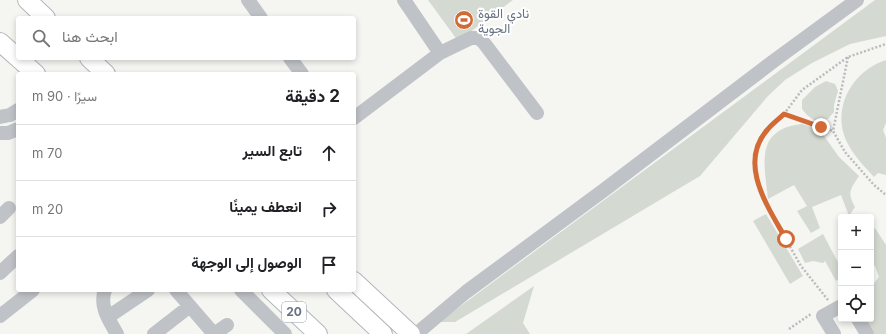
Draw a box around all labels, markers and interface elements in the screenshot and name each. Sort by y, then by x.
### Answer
place label: نادي القوة الجوية [478,5,530,37]
sports icon: نادي القوة الجوية [453,9,475,31]
search box [16,16,356,60]
icon: search [30,27,52,49]
text: ابحث هنا [62,27,118,46]
text: 2 دقيقة [285,86,340,106]
text: سيرًا · 90 m [32,88,97,104]
route end [812,118,830,136]
text: تابع السير [243,141,302,160]
icon: ahead [318,142,340,164]
text: 70 m [32,145,62,161]
text: انعطف يمينًا [229,197,302,216]
icon: right [318,198,340,220]
text: 20 m [32,201,63,217]
map controls [838,214,874,322]
button: + [838,214,874,250]
route start [777,230,795,248]
button: − [838,250,874,286]
text: الوصول إلى الوجهة [191,253,302,272]
icon: arrive [318,254,340,276]
button: locate [838,286,874,322]
road number: 20 [282,302,306,322]

